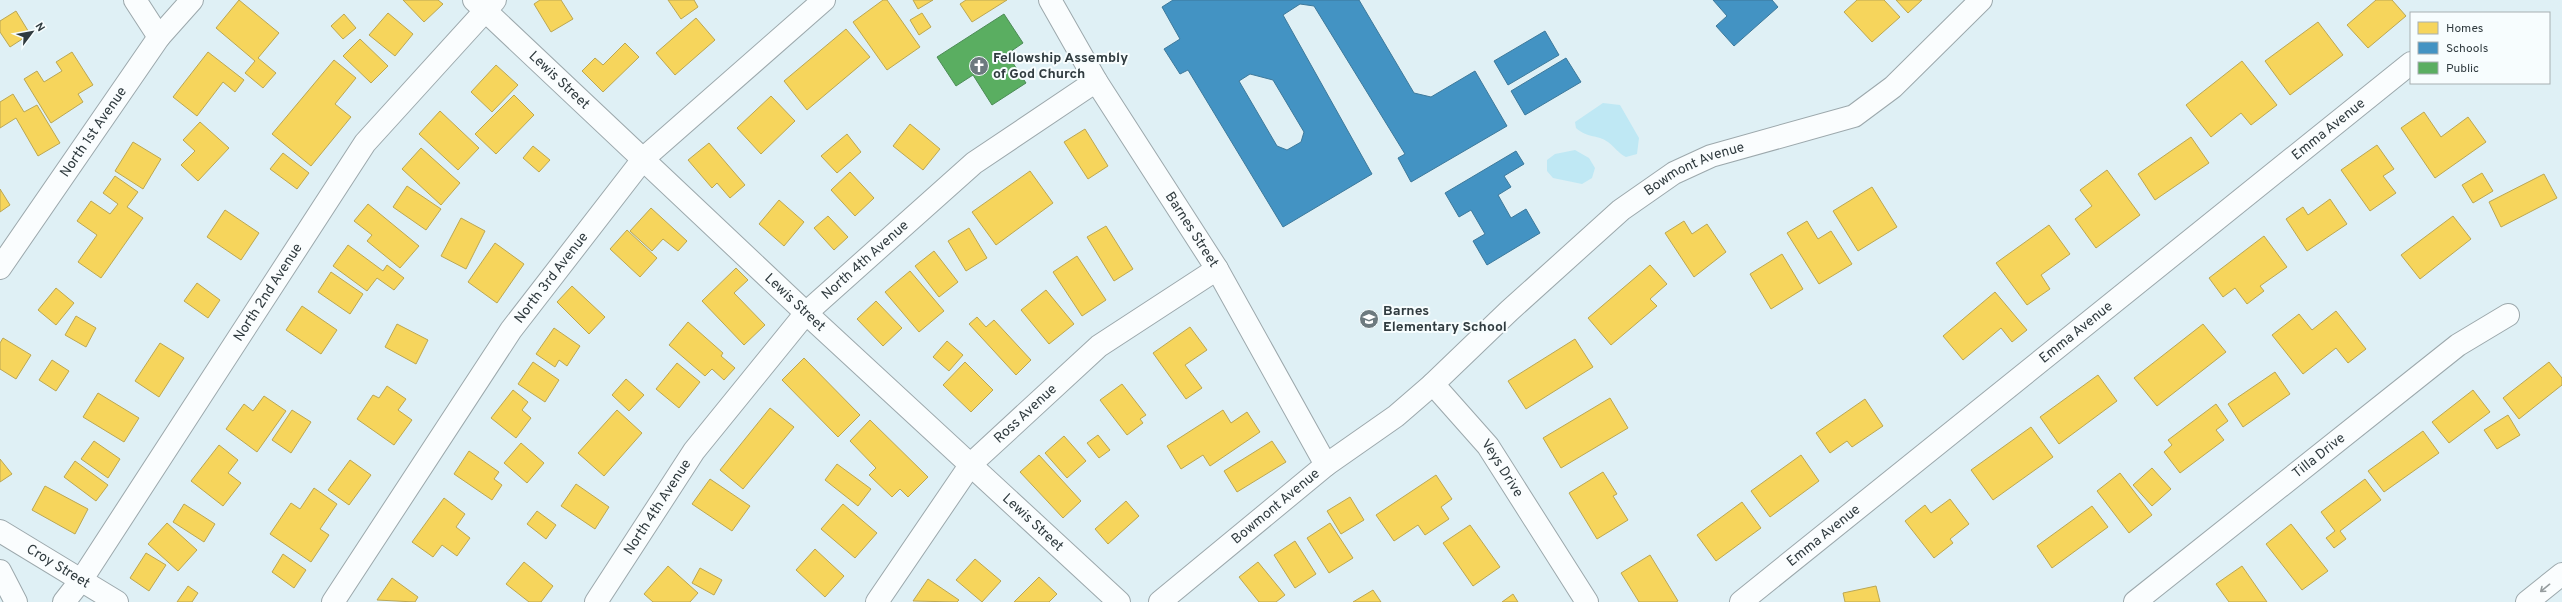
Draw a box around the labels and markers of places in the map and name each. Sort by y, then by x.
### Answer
place label: Fellowship Assembly of God Church [993,50,1128,83]
church icon: Fellowship Assembly of God Church [968,55,990,77]
place label: Barnes Elementary School [1383,303,1507,336]
school or university icon: Barnes Elementary School [1358,308,1380,330]

